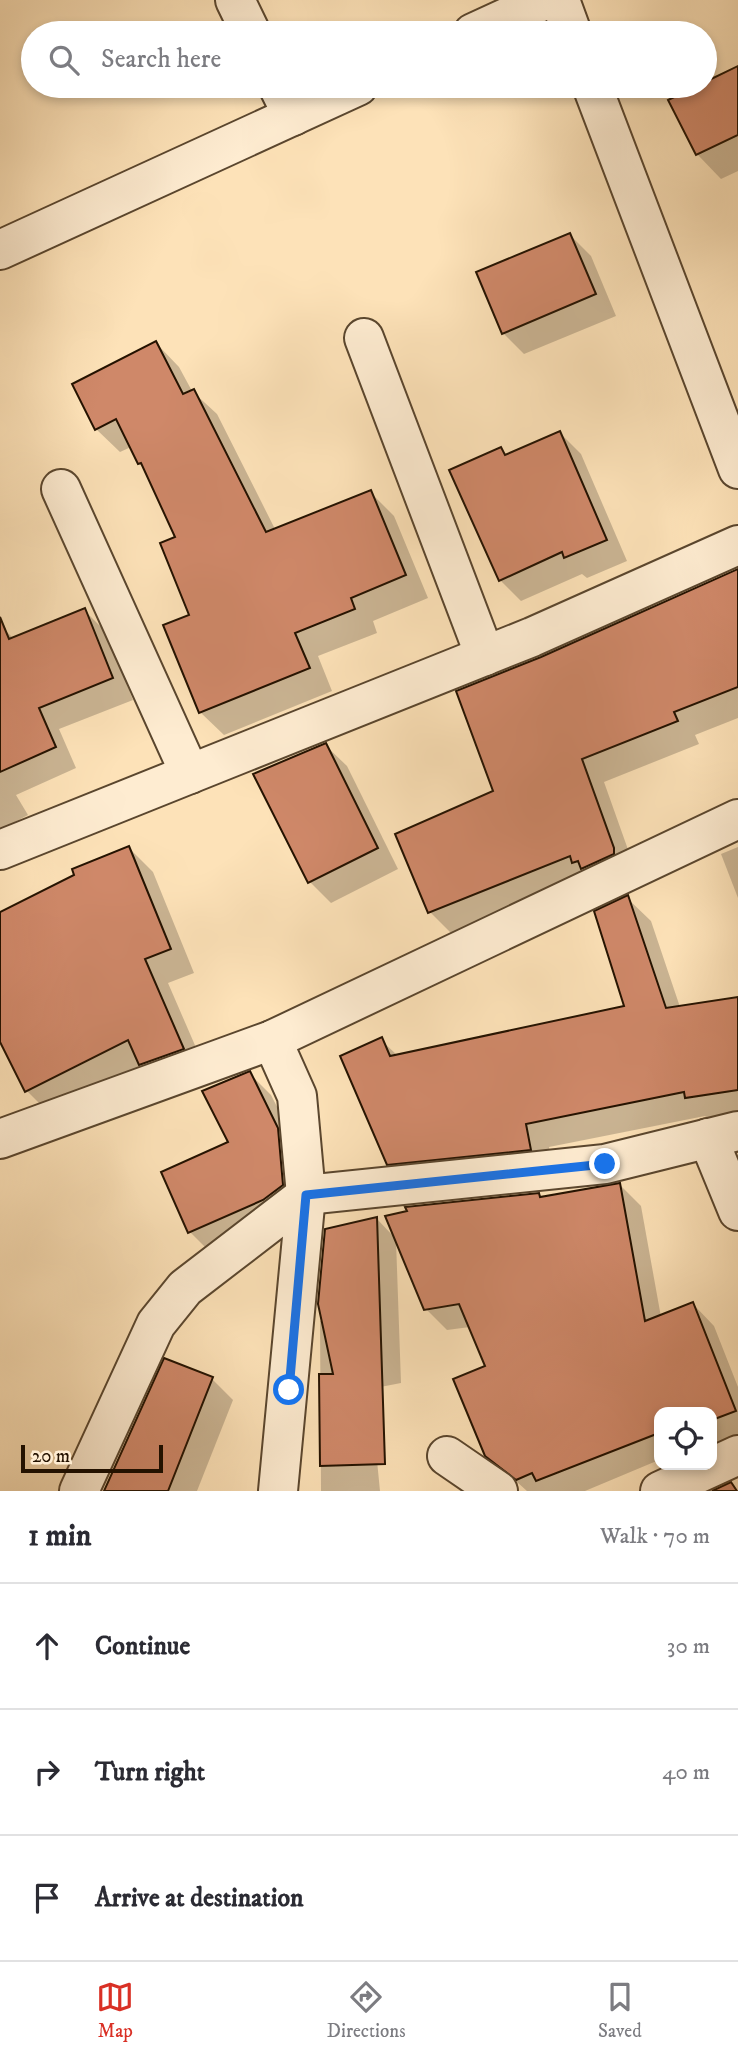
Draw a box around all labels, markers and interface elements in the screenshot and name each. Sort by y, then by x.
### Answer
search box [21,21,717,98]
icon: search [45,41,83,79]
text: Search here [101,43,221,76]
route end [589,1148,620,1179]
route start [273,1374,304,1405]
map controls [654,1407,717,1470]
button: locate [654,1407,717,1470]
scale bar [21,1442,163,1474]
text: 20 m [32,1445,70,1468]
text: 1 min [28,1518,91,1555]
text: Walk · 70 m [600,1522,710,1551]
icon: ahead [28,1627,66,1665]
text: Continue [95,1630,190,1663]
text: 30 m [667,1632,710,1661]
icon: right [28,1753,66,1791]
text: Turn right [95,1756,205,1789]
text: 40 m [662,1758,710,1787]
icon: arrive [28,1879,66,1917]
text: Arrive at destination [95,1882,304,1915]
tab: Map [96,1978,134,2043]
tab: Directions [327,1978,406,2043]
tab: Saved [598,1978,642,2043]

